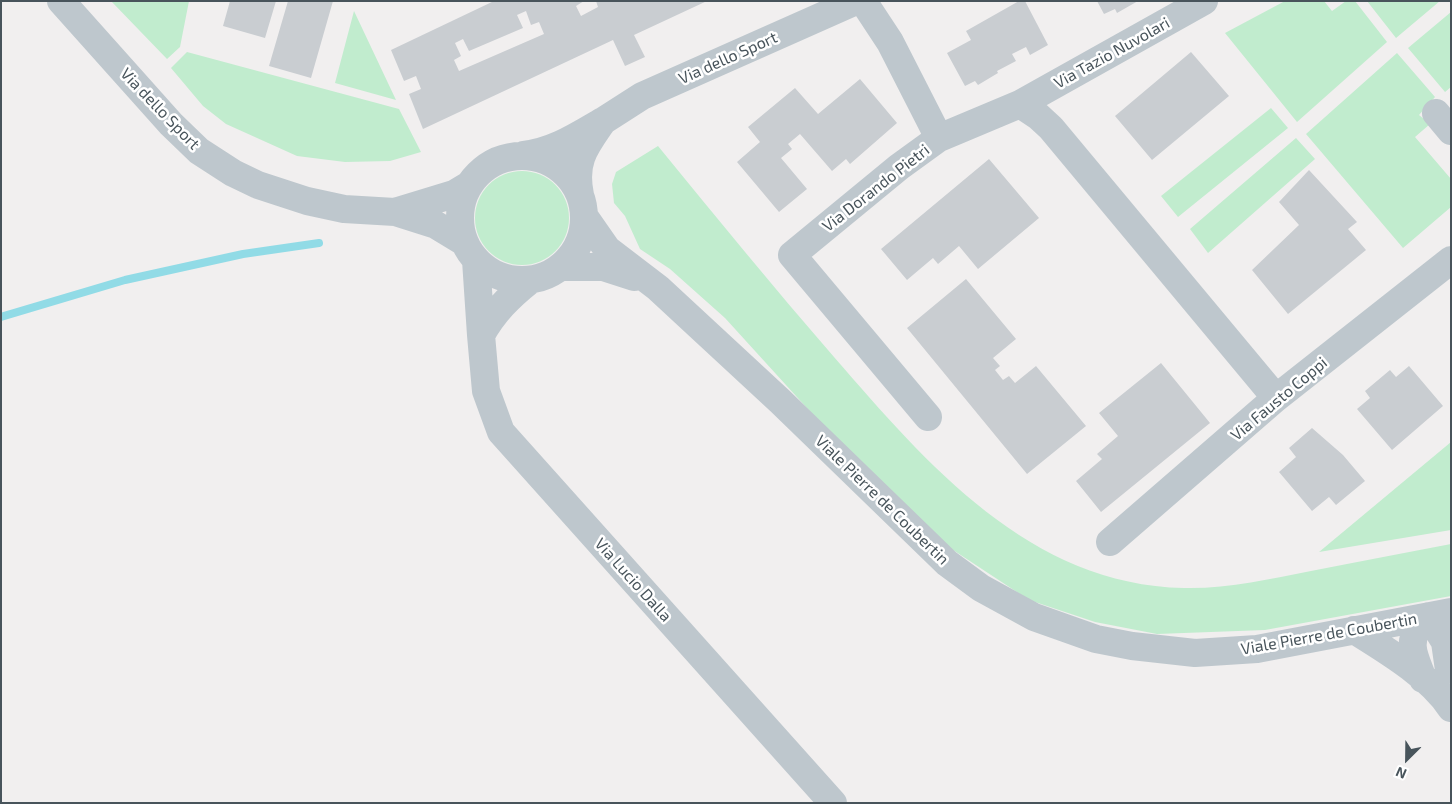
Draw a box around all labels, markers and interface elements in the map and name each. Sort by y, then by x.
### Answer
street label: Via Tazio Nuvolari [1051,13,1173,93]
street label: Via dello Sport [676,28,780,88]
street label: Via dello Sport [116,64,204,154]
street label: Via Dorando Pietri [819,140,933,236]
street label: Via Fausto Coppi [1227,353,1331,445]
street label: Viale Pierre de Coubertin [811,431,953,569]
street label: Via Lucio Dalla [591,534,675,626]
street label: Viale Pierre de Coubertin [1240,609,1418,659]
north arrow [1382,734,1432,784]
text: N [1393,763,1409,783]

